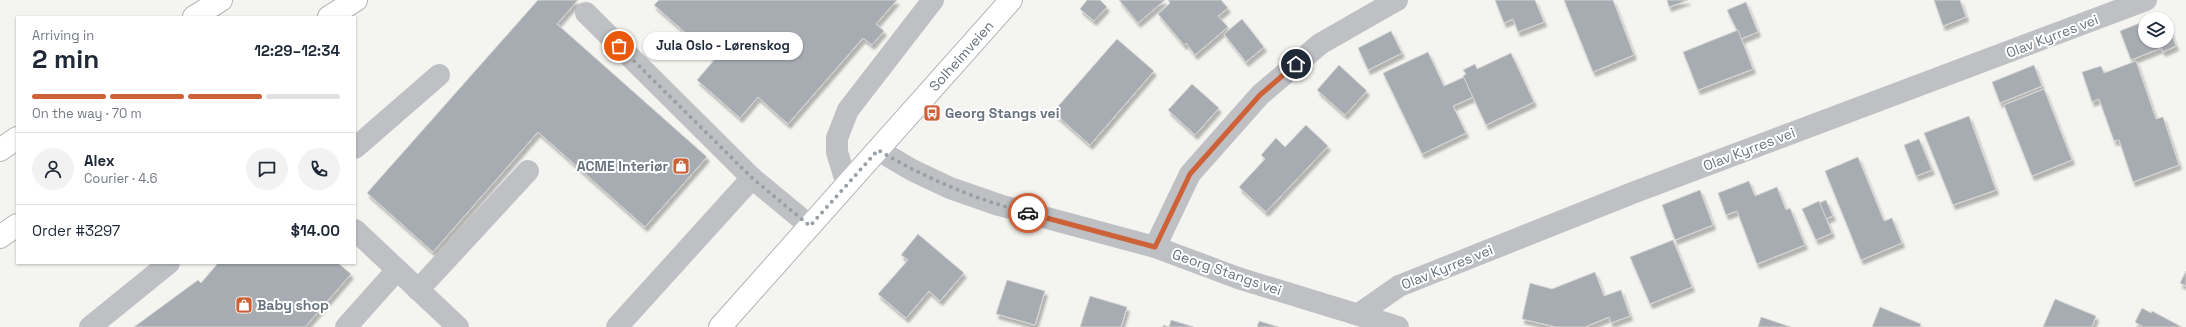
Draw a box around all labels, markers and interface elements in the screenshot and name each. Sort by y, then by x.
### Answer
street label: Olav Kyrres vei [2003,10,2101,62]
map controls [2138,12,2174,48]
button: layers [2138,12,2174,48]
street label: Solheimveien [925,17,998,95]
text: Arriving in [32,27,94,44]
pin [602,29,636,63]
callout: Jula Oslo - Lørenskog [643,32,803,60]
icon: bag [608,35,630,57]
text: Jula Oslo - Lørenskog [656,37,790,54]
text: 12:29–12:34 [254,41,340,60]
text: 2 min [32,42,99,76]
pin [1279,47,1313,81]
icon: home [1285,53,1307,75]
bus stop icon: Georg Stangs vei [922,103,942,123]
place label: Georg Stangs vei [945,104,1059,122]
text: On the way · 70 m [32,105,142,122]
street label: Olav Kyrres vei [1700,123,1798,175]
button: person [32,148,74,190]
button: chat [246,148,288,190]
button: phone [298,148,340,190]
text: Alex [84,151,115,170]
shop icon: ACME Interiør [671,156,691,176]
place label: ACME Interiør [577,157,668,175]
text: Courier · 4.6 [84,170,157,187]
courier [1008,193,1048,233]
icon: car [1017,202,1039,224]
text: Order #3297 [32,221,120,240]
text: $14.00 [291,221,340,240]
street label: Olav Kyrres vei [1399,240,1495,294]
street label: Georg Stangs vei [1170,245,1284,299]
shop icon: Baby shop [234,295,254,315]
place label: Baby shop [257,296,329,314]

